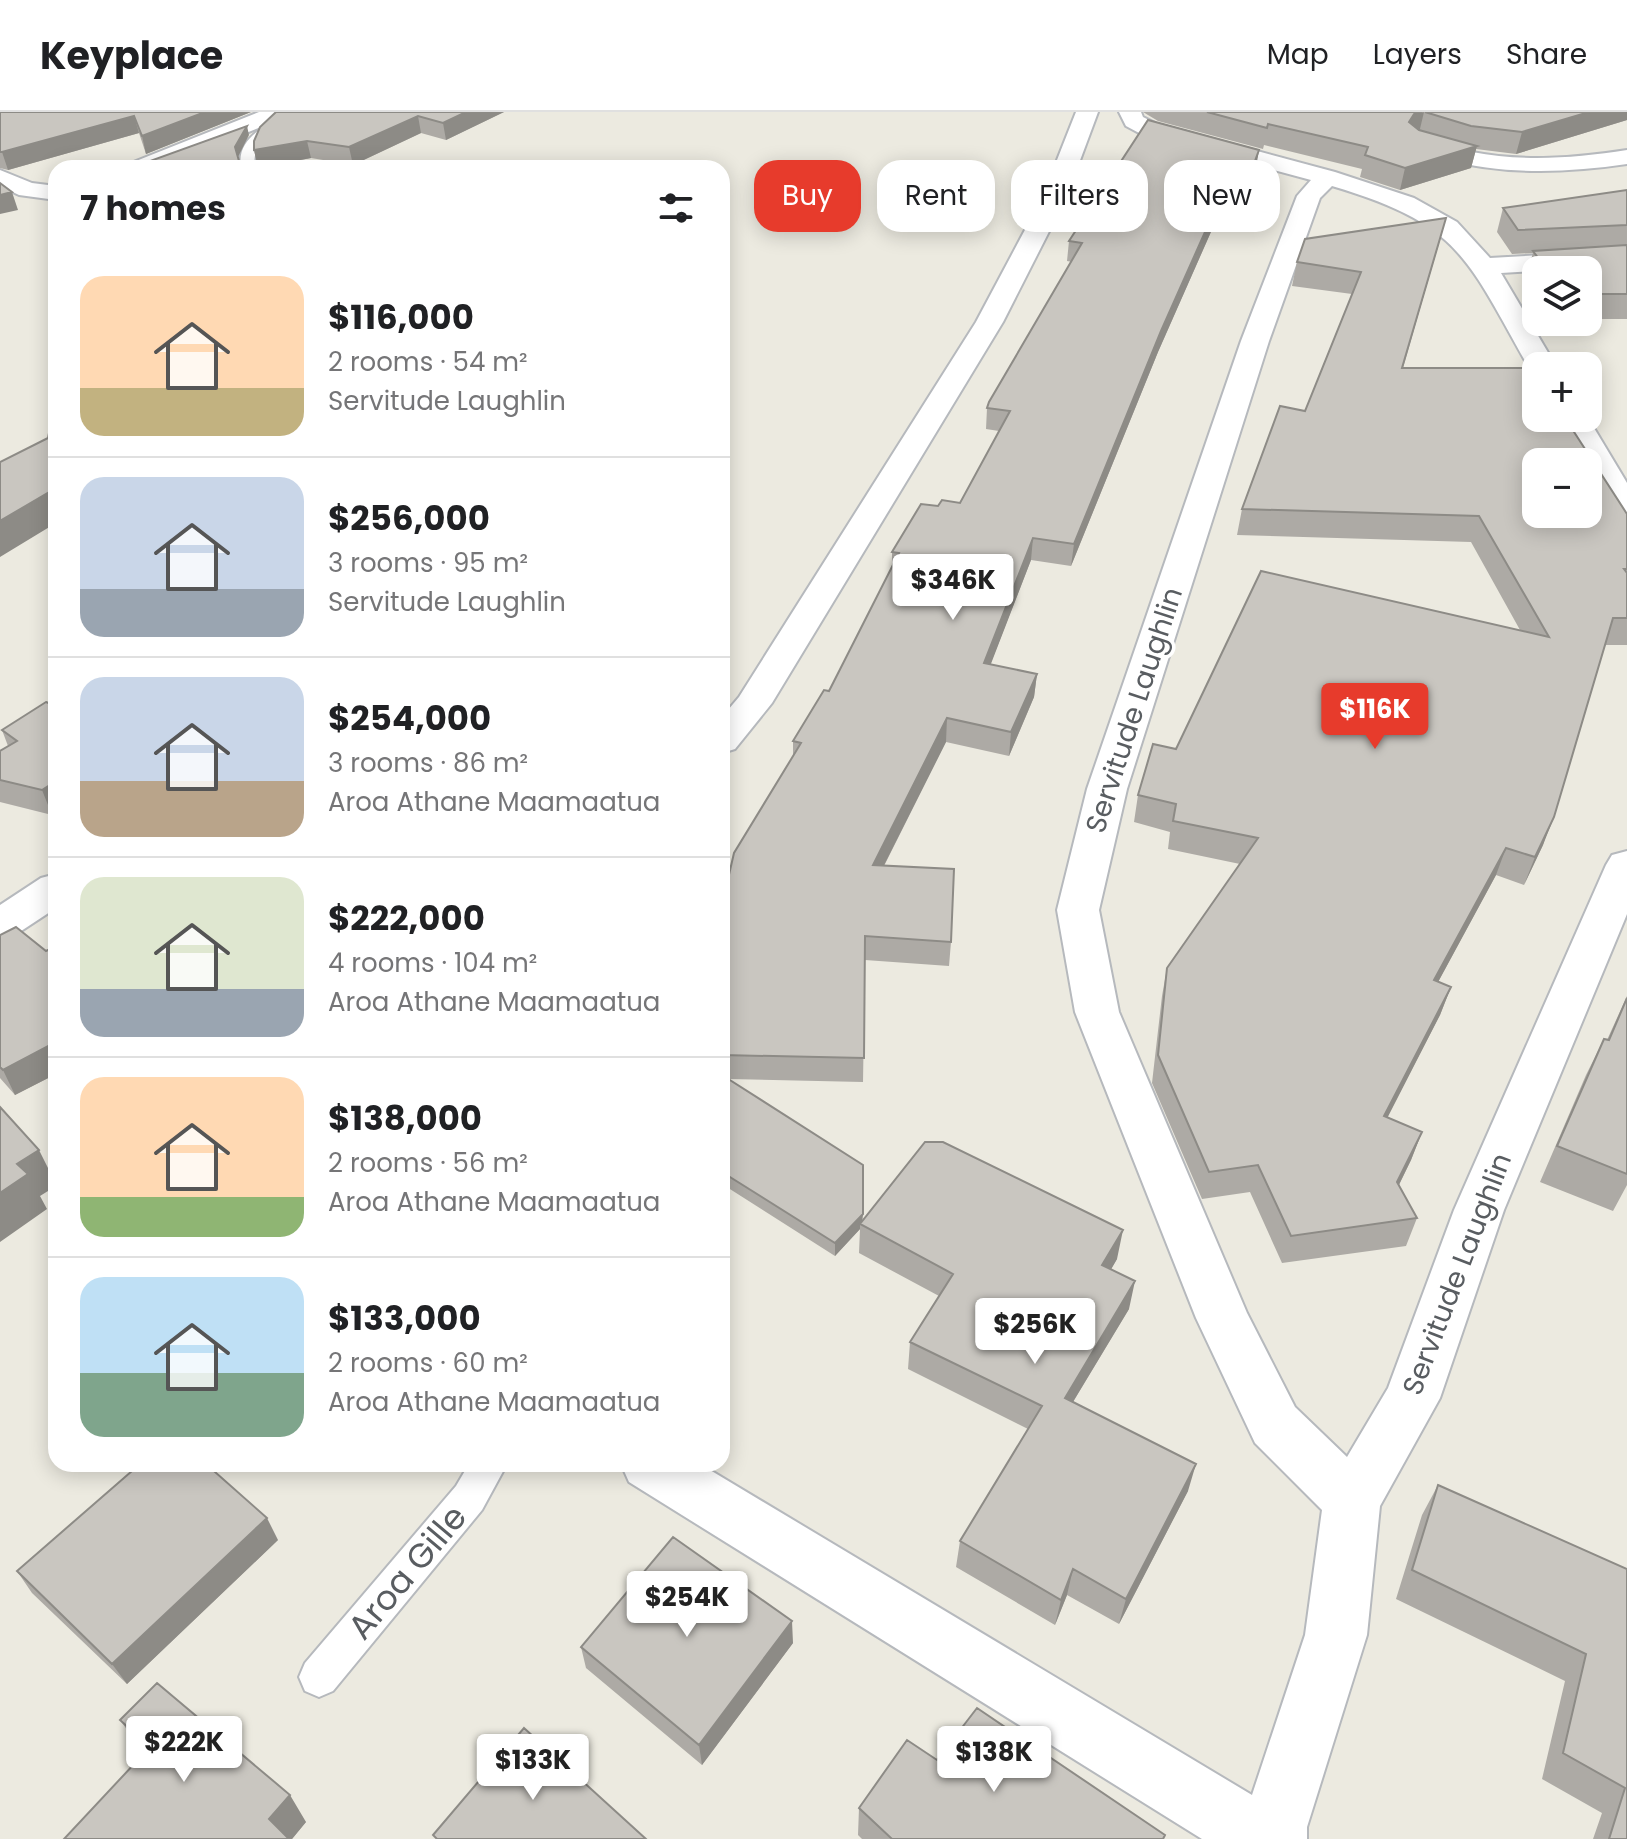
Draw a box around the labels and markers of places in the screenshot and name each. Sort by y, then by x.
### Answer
pin: $346K [897,554,1009,622]
pin: $116K [1319,683,1431,751]
pin: $256K [979,1298,1091,1366]
pin: $254K [631,1571,743,1639]
pin: $222K [128,1716,240,1784]
pin: $138K [938,1726,1050,1794]
pin: $133K [477,1734,589,1802]

